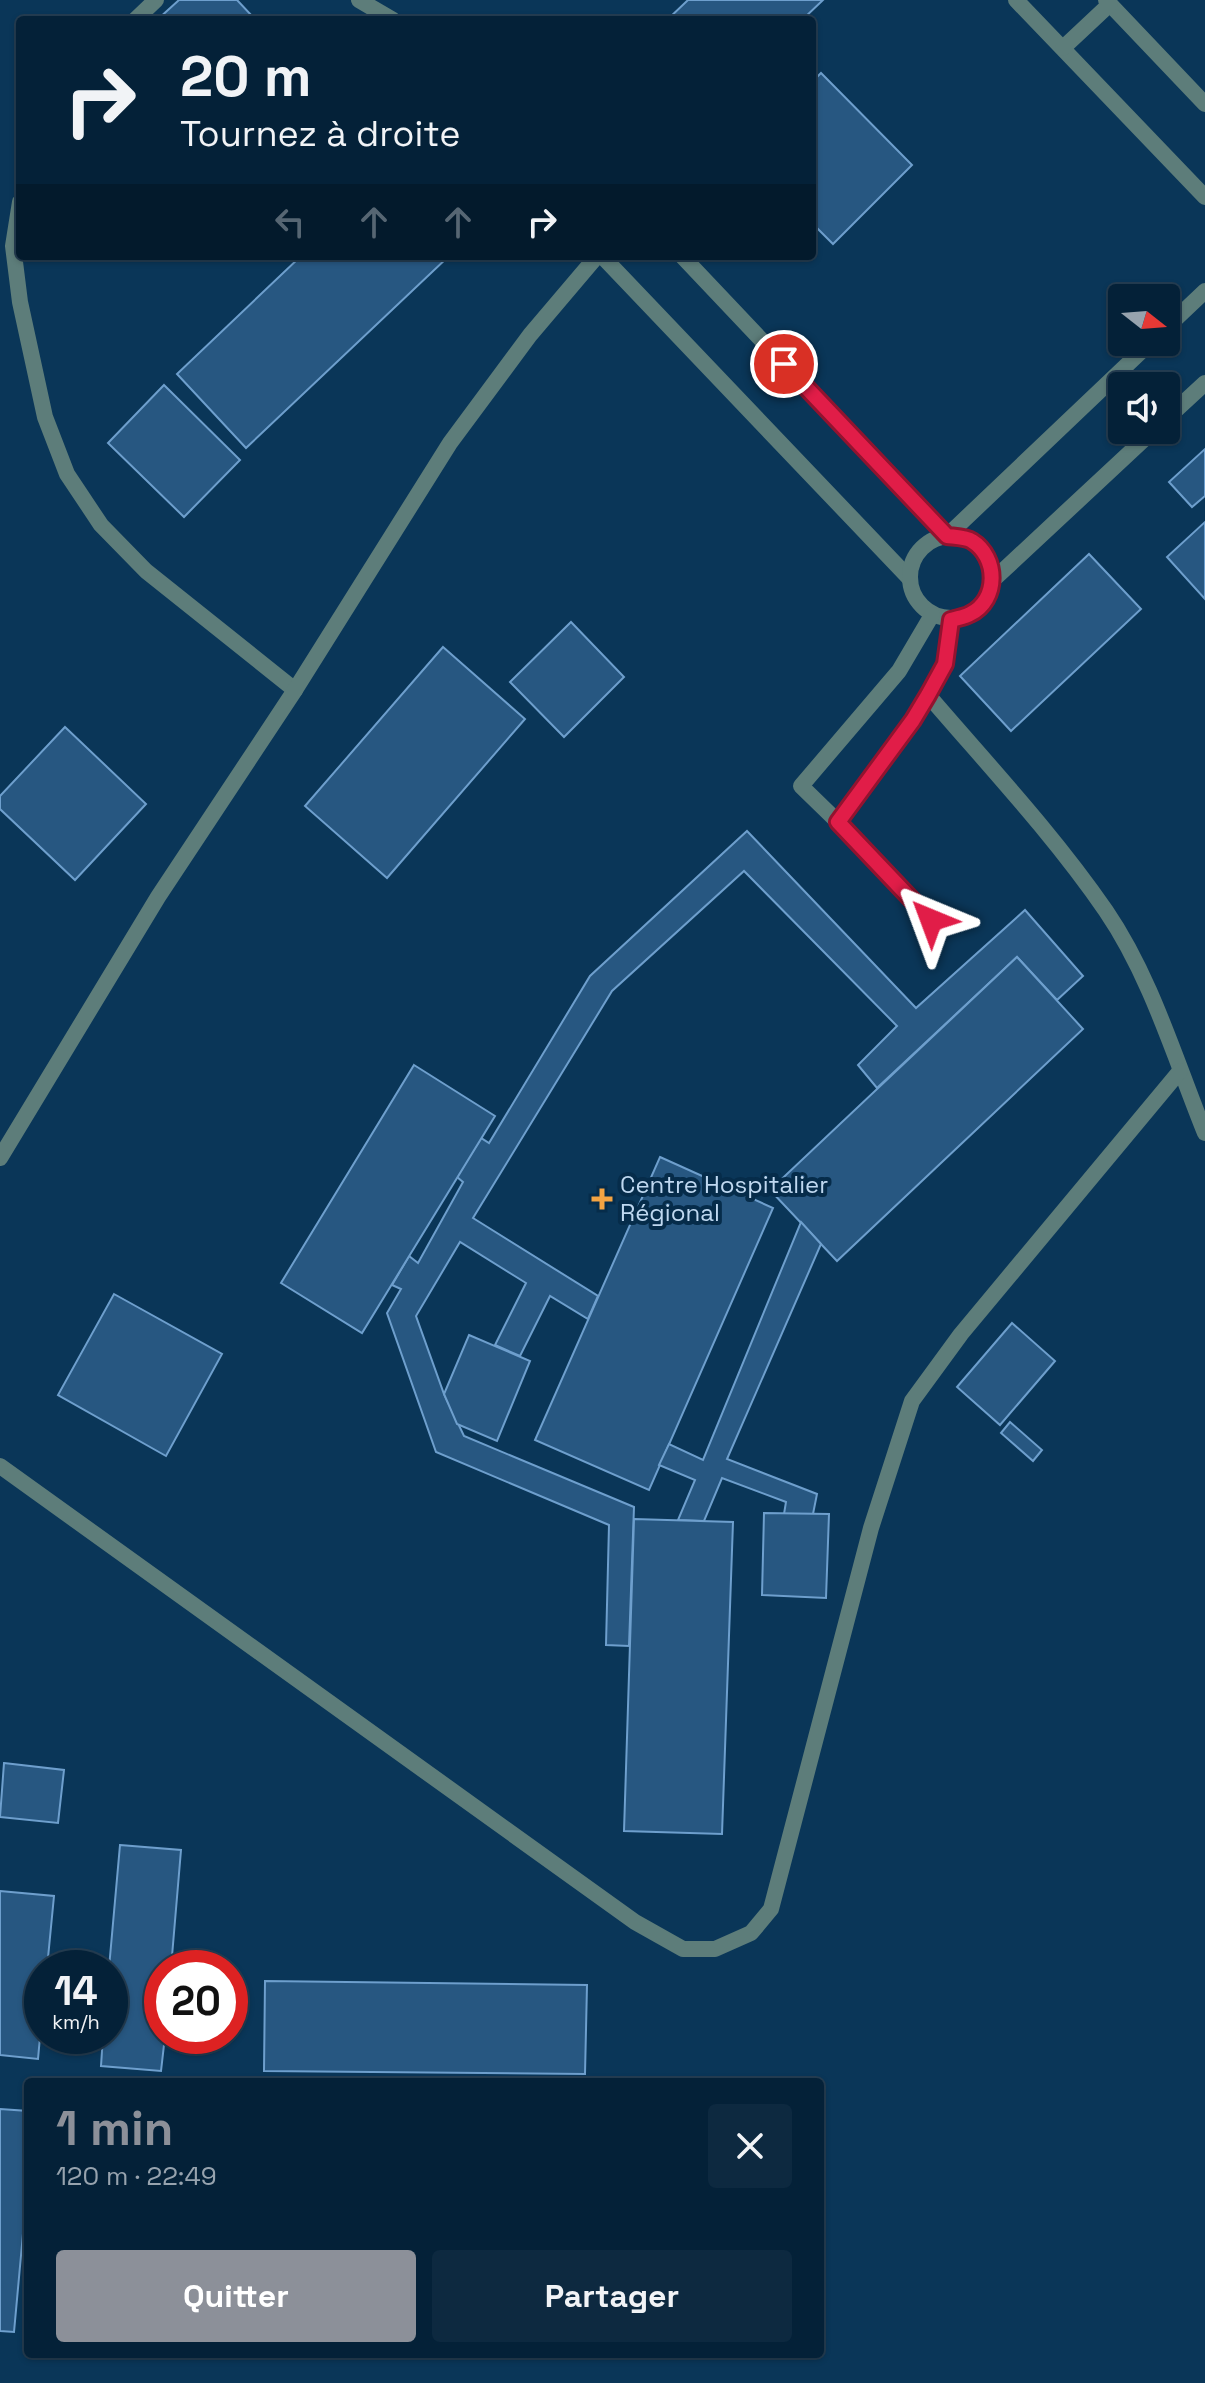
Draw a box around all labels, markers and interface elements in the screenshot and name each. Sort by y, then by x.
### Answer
text: 20 m [180,41,312,112]
icon: right [48,48,152,152]
text: Tournez à droite [180,111,461,157]
icon: left [268,200,312,244]
icon: ahead [352,200,396,244]
icon: ahead [436,200,480,244]
icon: right [520,200,564,244]
north arrow [1108,284,1180,356]
map controls [1108,284,1180,444]
pin [750,330,818,398]
icon: arrive [762,342,806,386]
button: sound [1108,372,1180,444]
position arrow [889,878,973,962]
place label: Centre Hospitalier Régional [620,1169,828,1228]
marker: Centre Hospitalier Régional [591,1188,613,1210]
speed limit sign: 20 [144,1950,248,2054]
text: 14 [54,1966,98,2017]
text: km/h [52,2009,100,2035]
text: 1 min [56,2098,173,2159]
button: close [708,2104,792,2188]
text: 120 m · 22:49 [56,2159,217,2193]
button: Quitter [56,2250,416,2342]
button: Partager [432,2250,792,2342]

